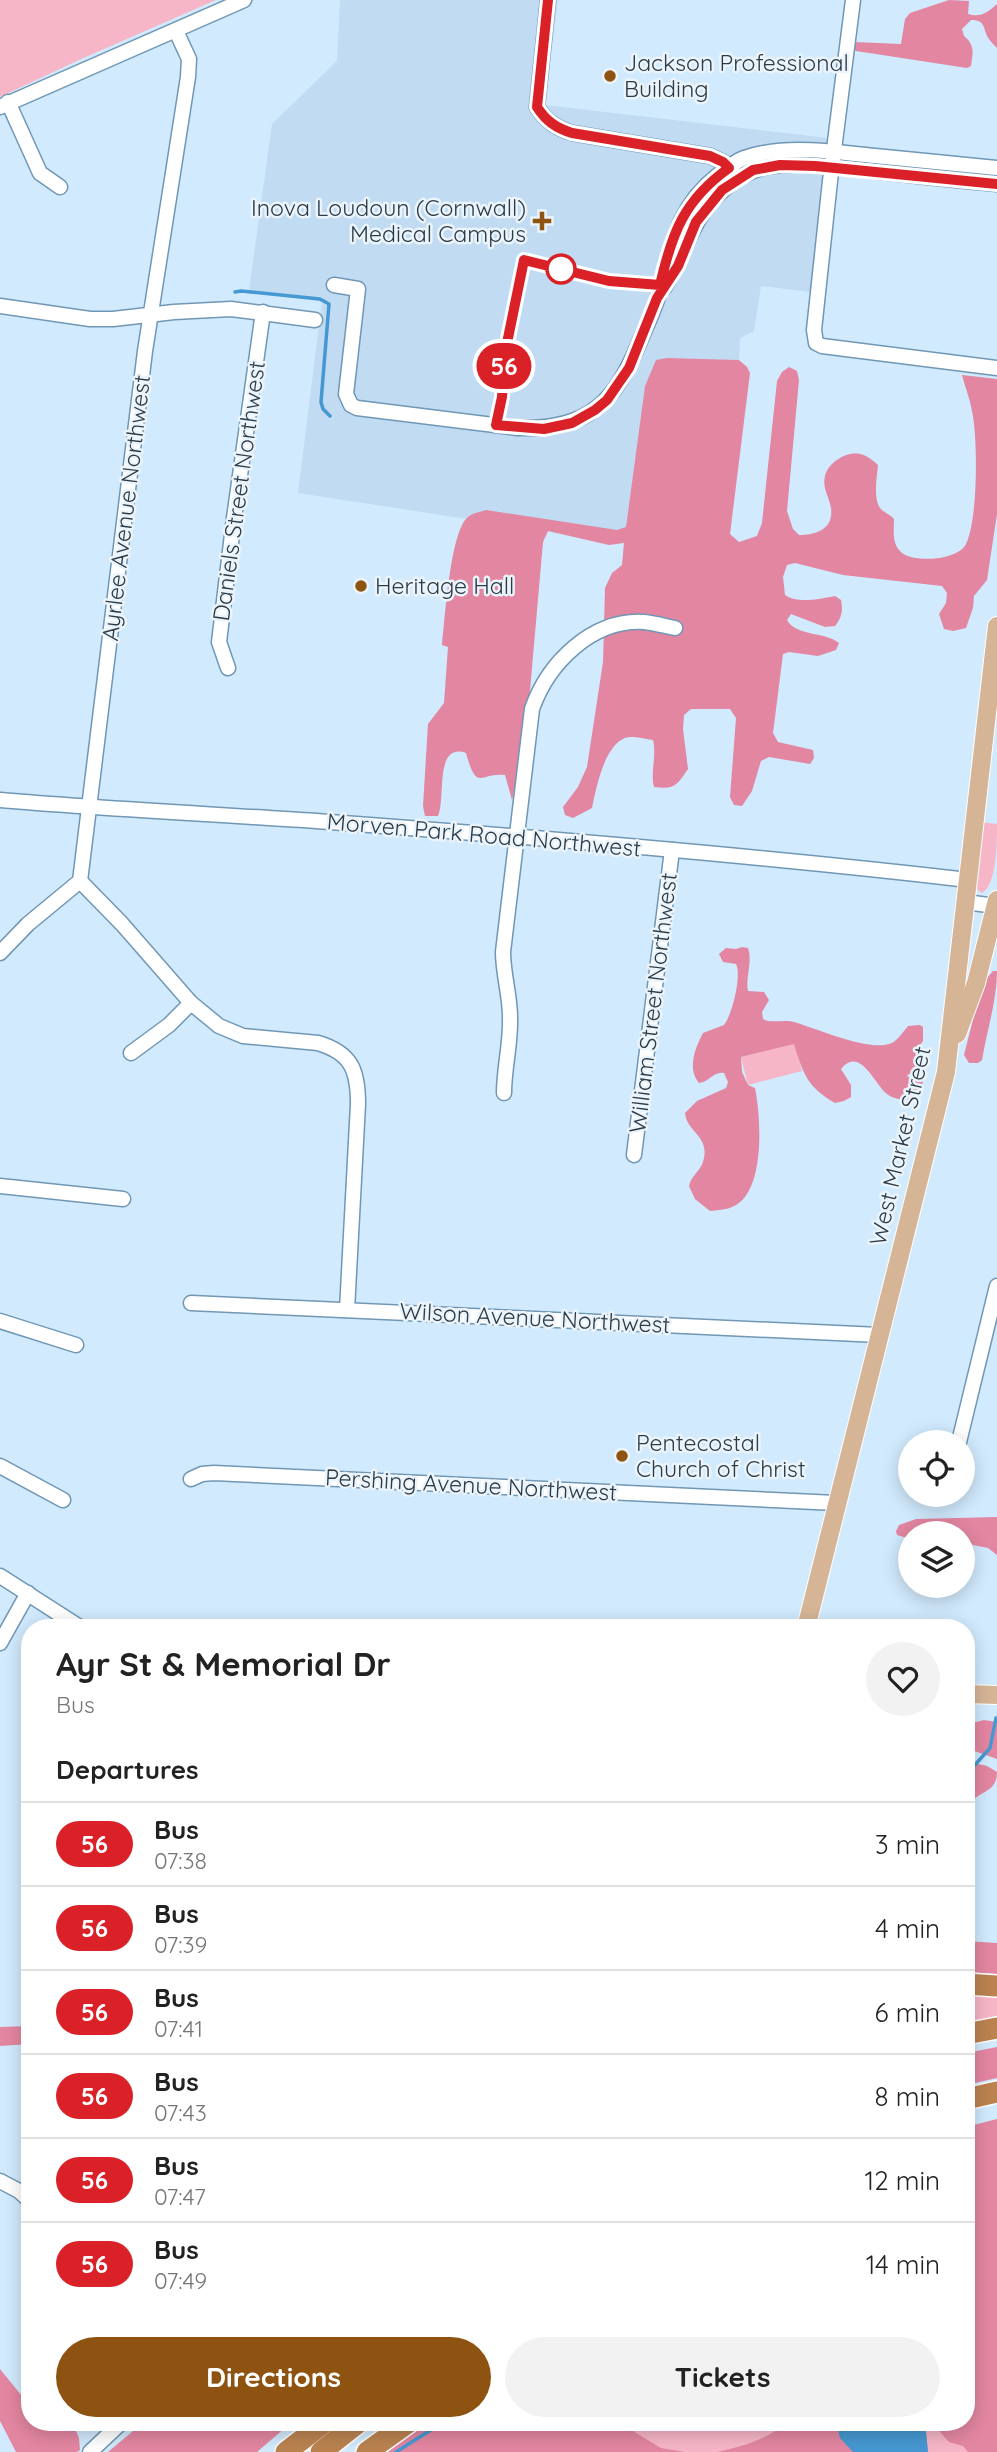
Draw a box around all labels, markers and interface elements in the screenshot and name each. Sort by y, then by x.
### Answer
place label: Jackson Professional Building [624,48,849,103]
marker: Jackson Professional Building [602,68,618,84]
place label: Inova Loudoun (Cornwall) Medical Campus [251,193,526,248]
marker: Inova Loudoun (Cornwall) Medical Campus [532,211,552,231]
unlabelled marker [546,254,576,284]
line badge: 56 [472,343,536,389]
text: 56 [490,351,518,381]
street label: Daniels Street Northwest [206,359,271,623]
street label: Ayrlee Avenue Northwest [95,373,156,643]
place label: Heritage Hall [375,571,514,600]
marker: Heritage Hall [353,578,369,594]
street label: Morven Park Road Northwest [326,806,642,863]
street label: William Street Northwest [622,871,683,1135]
street label: West Market Street [863,1043,937,1248]
street label: Wilson Avenue Northwest [399,1296,671,1339]
place label: Pentecostal Church of Christ [636,1428,806,1483]
map controls [898,1430,975,1598]
button: locate [898,1430,975,1507]
marker: Pentecostal Church of Christ [614,1448,630,1464]
street label: Pershing Avenue Northwest [324,1462,618,1507]
button: layers [898,1521,975,1598]
button: heart [866,1642,940,1716]
text: Ayr St & Memorial Dr [56,1643,391,1684]
text: Bus [56,1690,95,1719]
text: Departures [56,1753,199,1786]
text: Bus [154,1813,199,1846]
text: 3 min [875,1828,940,1861]
text: 56 [81,1829,108,1859]
text: 07:38 [154,1846,207,1875]
text: Bus [154,1897,199,1930]
text: 4 min [875,1912,940,1945]
text: 56 [81,1913,108,1943]
text: 07:39 [154,1930,207,1959]
text: Bus [154,1981,199,2014]
text: 6 min [875,1996,940,2029]
text: 56 [81,1997,108,2027]
text: 07:41 [154,2014,203,2043]
text: Bus [154,2065,199,2098]
text: 8 min [875,2080,940,2113]
text: 56 [81,2081,108,2111]
text: 07:43 [154,2098,207,2127]
text: Bus [154,2149,199,2182]
text: 12 min [865,2164,940,2197]
text: 56 [81,2165,108,2195]
text: 07:47 [154,2182,206,2211]
text: Bus [154,2233,199,2266]
text: 14 min [866,2248,940,2281]
text: 56 [81,2249,108,2279]
text: 07:49 [154,2266,207,2295]
button: Directions [56,2337,491,2417]
button: Tickets [505,2337,940,2417]

